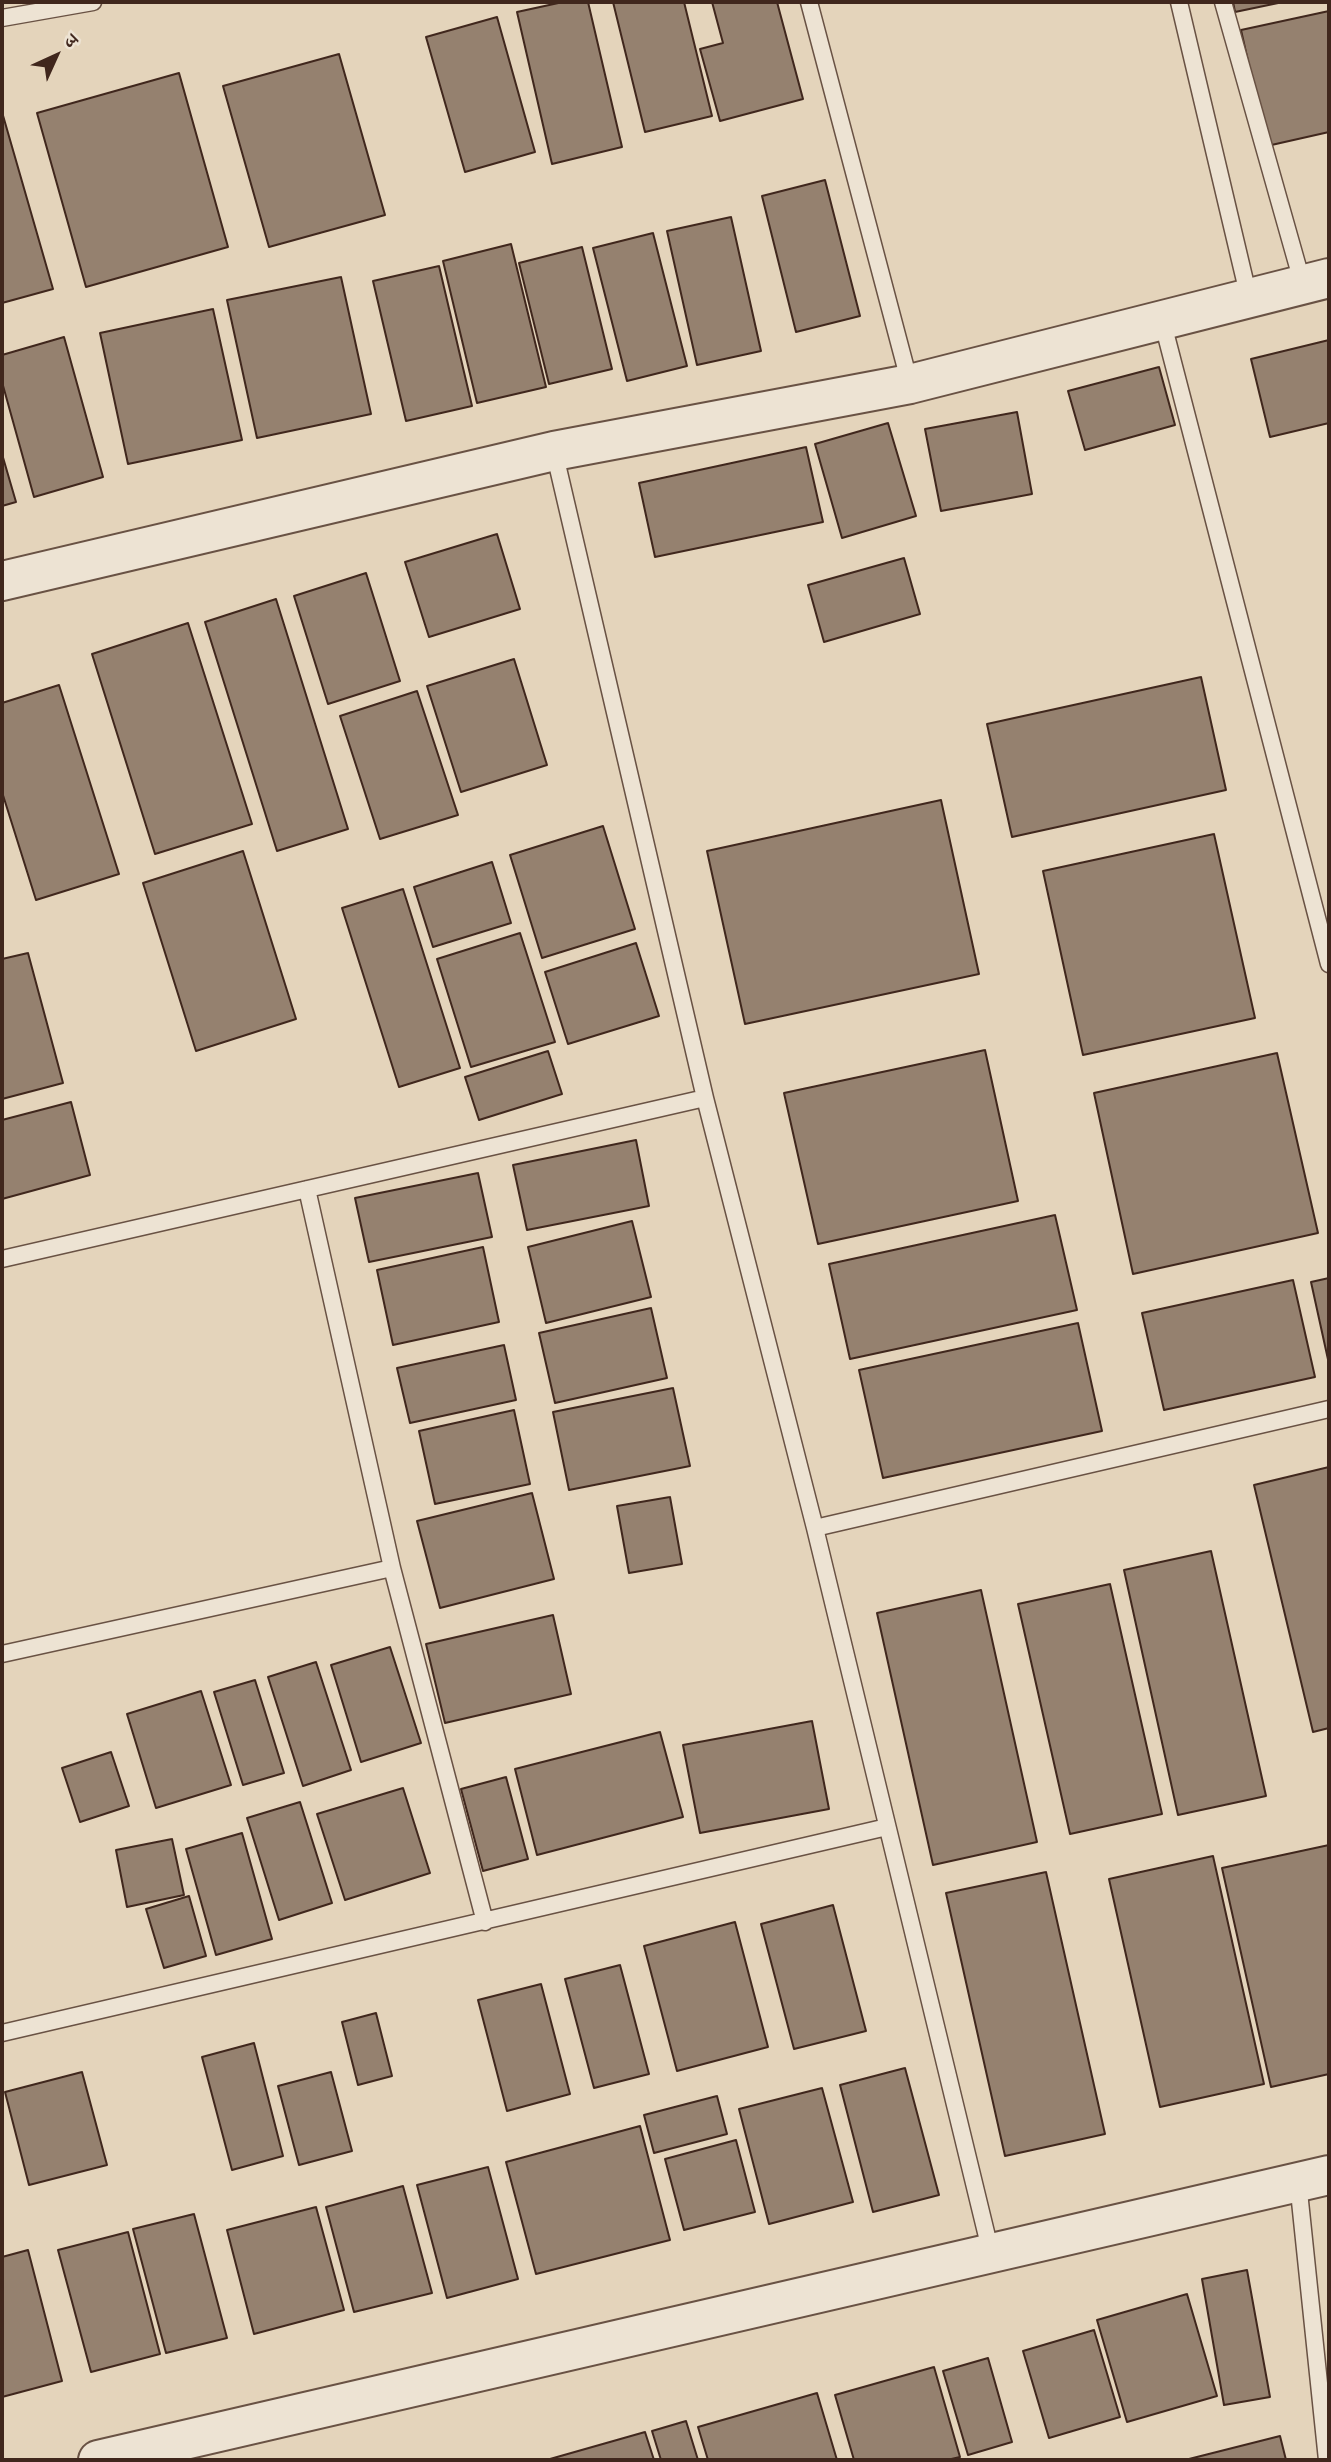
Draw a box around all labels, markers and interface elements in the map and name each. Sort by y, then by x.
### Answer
north arrow [21,21,91,91]
text: उ [60,29,83,52]

